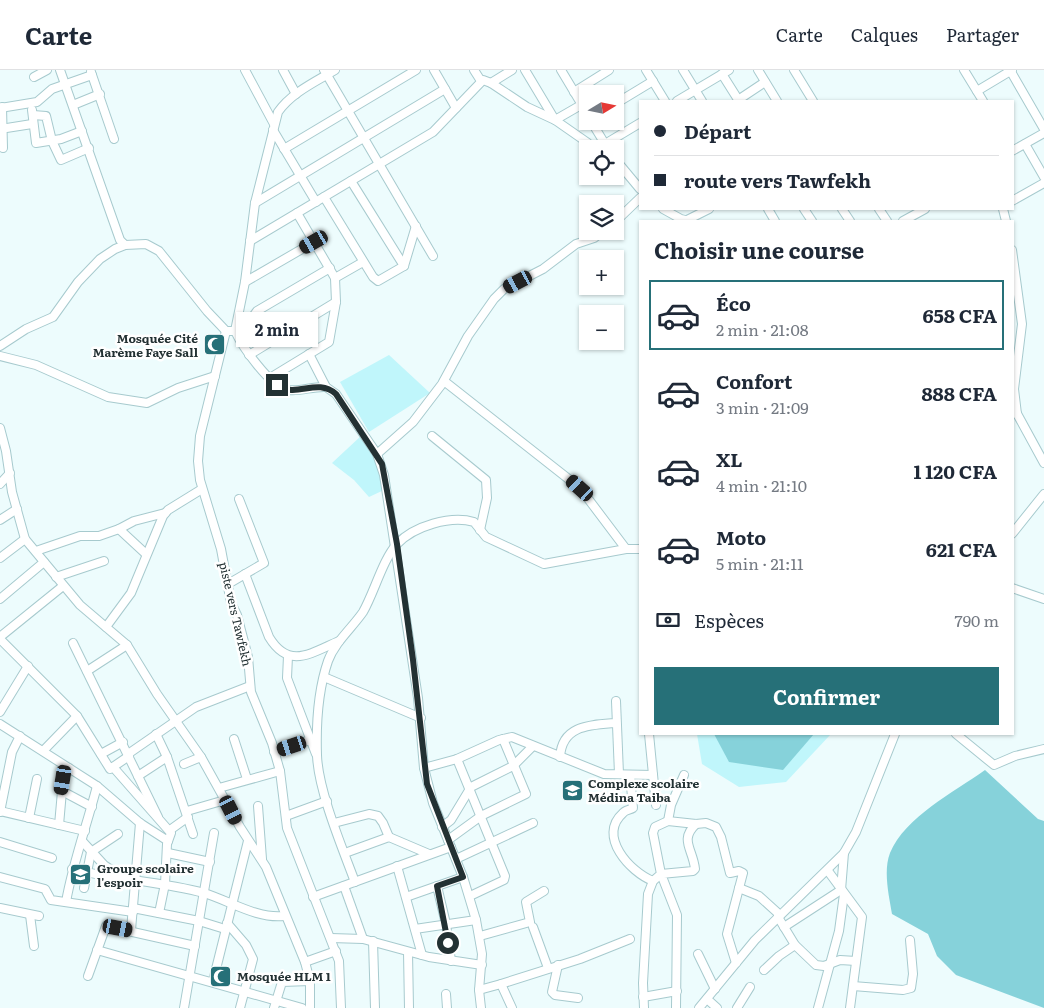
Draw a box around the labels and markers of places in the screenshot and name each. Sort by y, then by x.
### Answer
place label: Mosquée Cité Marème Faye Sall [93,329,199,361]
mosque icon: Mosquée Cité Marème Faye Sall [202,333,226,357]
place label: Complexe scolaire Médina Taiba [588,774,700,806]
school or university icon: Complexe scolaire Médina Taiba [560,778,584,802]
place label: Groupe scolaire l'espoir [97,859,194,891]
school or university icon: Groupe scolaire l'espoir [69,863,93,887]
mosque icon: Mosquée HLM 1 [209,964,233,988]
place label: Mosquée HLM 1 [237,967,331,985]

